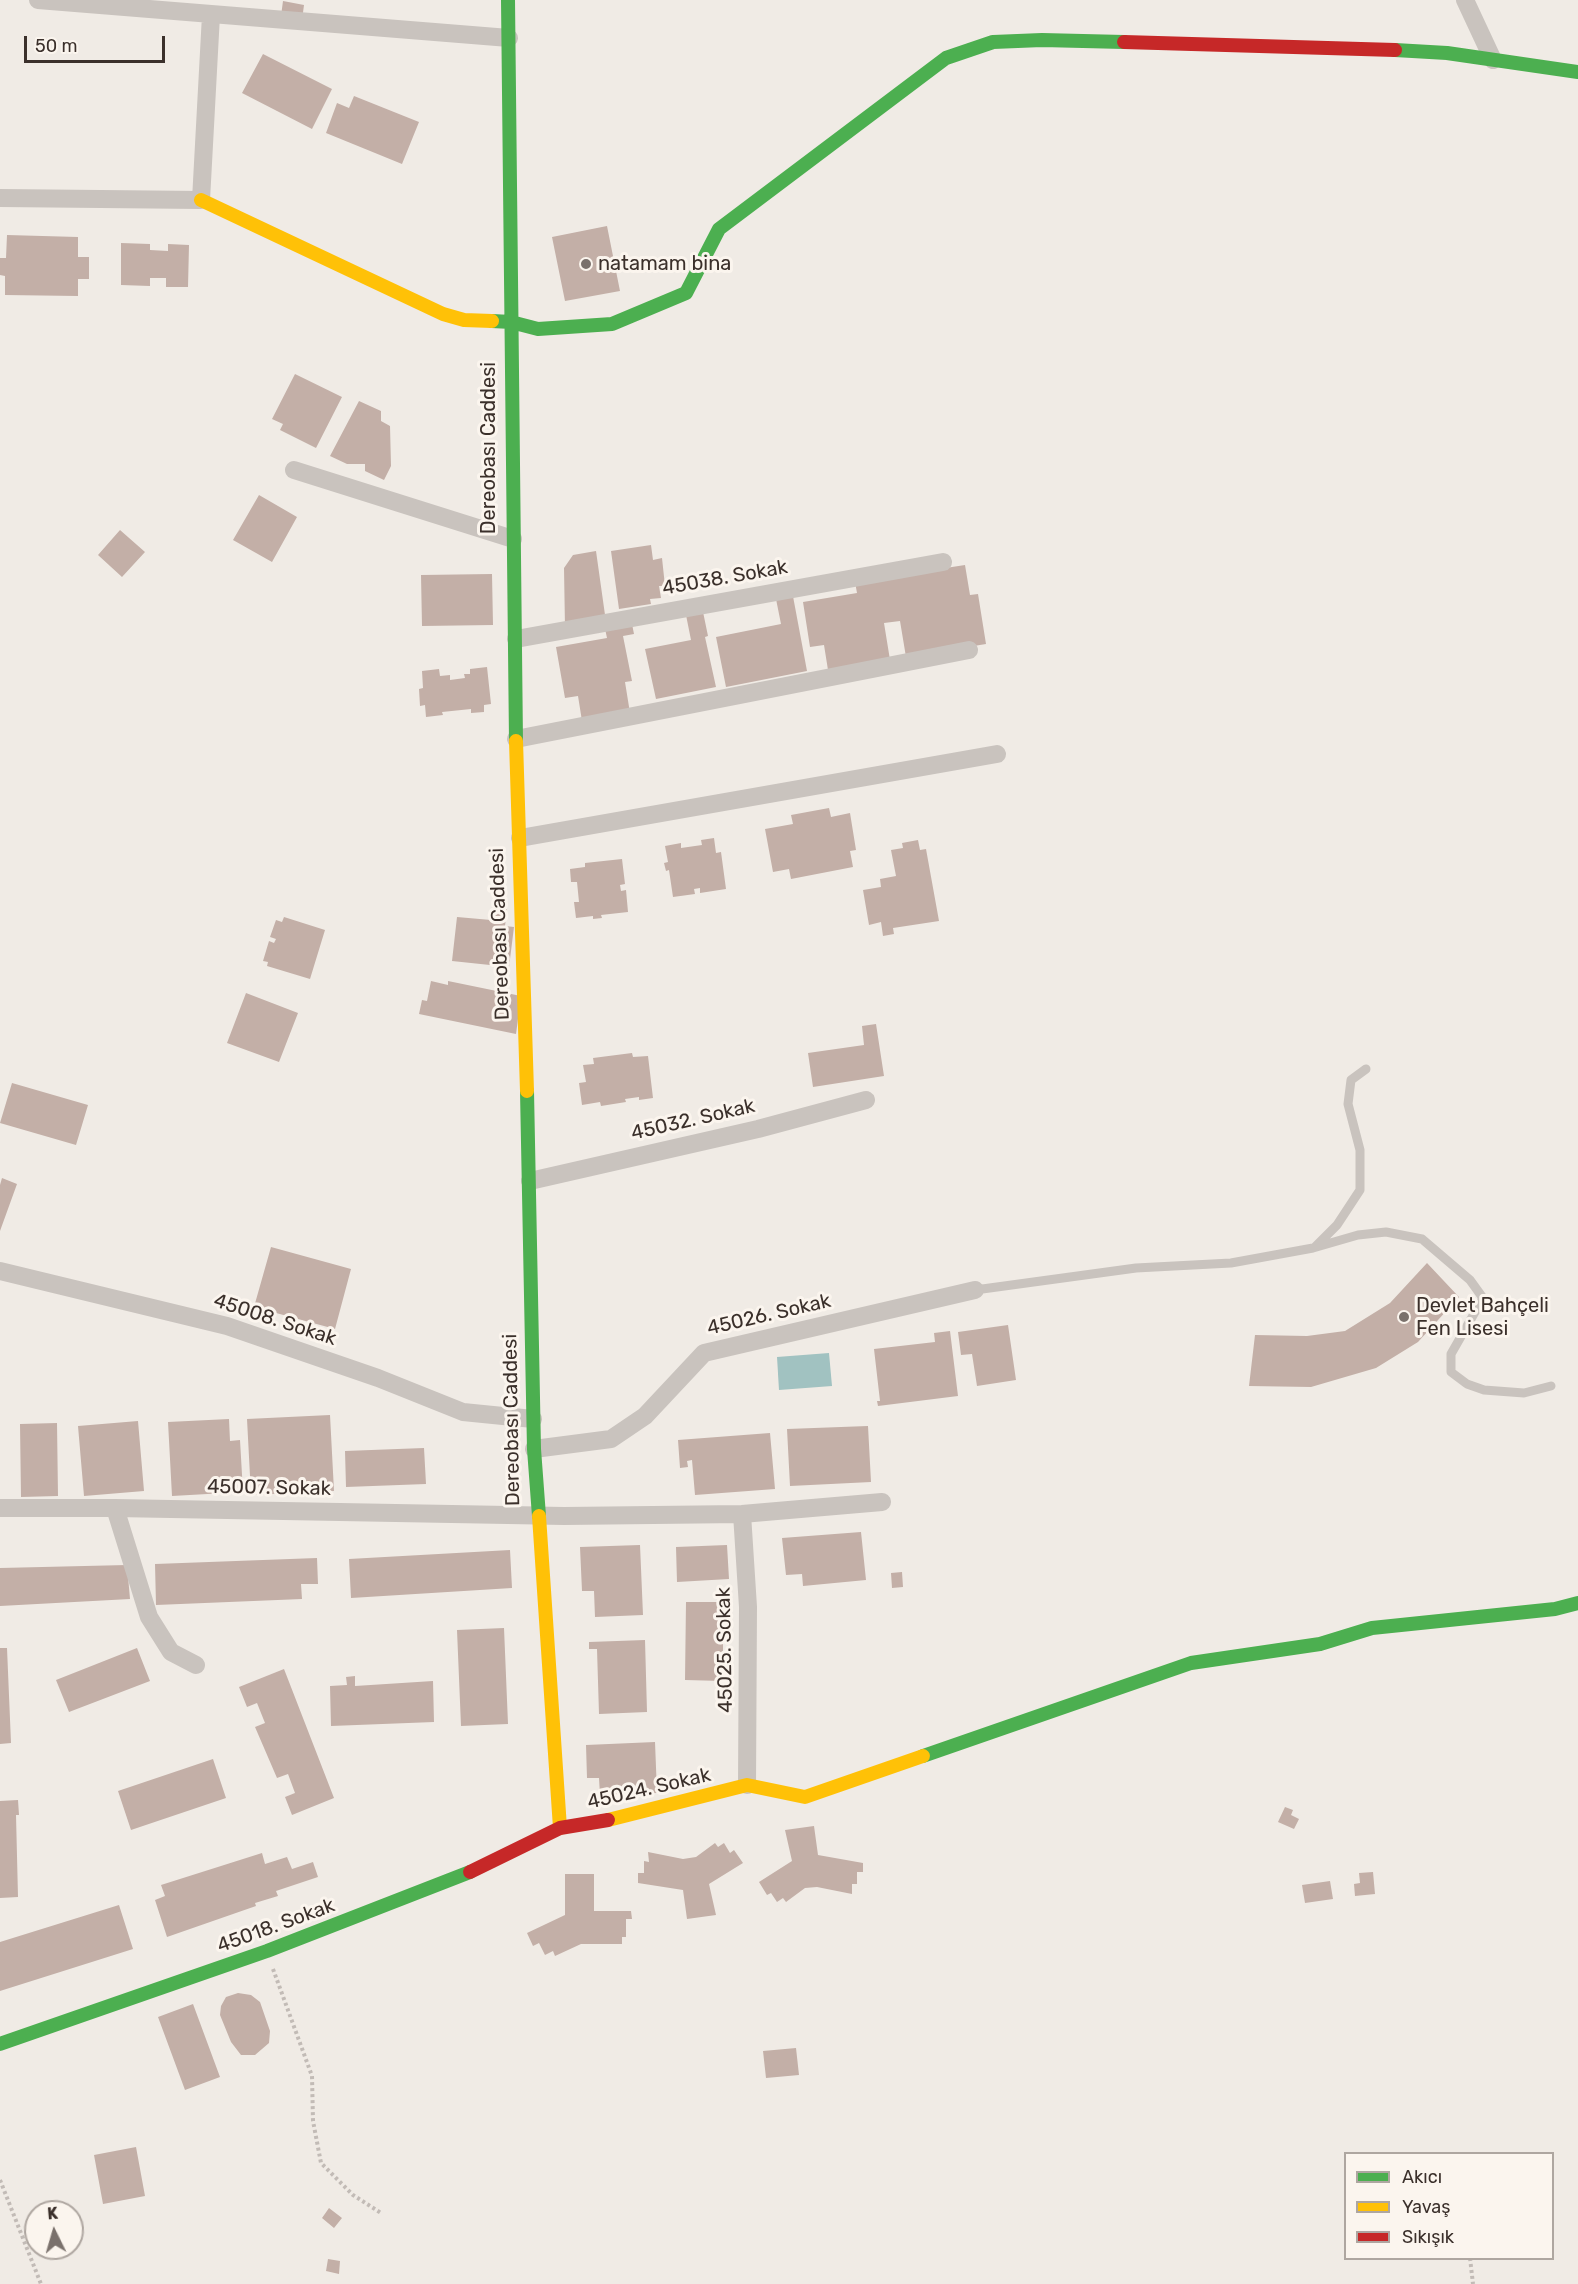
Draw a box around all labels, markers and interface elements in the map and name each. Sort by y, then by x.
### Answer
scale bar [27,24,168,62]
text: 50 m [35,35,78,57]
place label: natamam bina [598,252,731,276]
marker: natamam bina [579,257,593,271]
street label: Dereobası Caddesi [477,362,501,534]
street label: 45038. Sokak [660,555,790,601]
street label: Dereobası Caddesi [485,847,515,1021]
street label: 45032. Sokak [629,1094,757,1146]
street label: 45008. Sokak [211,1289,339,1351]
street label: 45026. Sokak [705,1289,833,1341]
place label: Devlet Bahçeli Fen Lisesi [1416,1294,1549,1341]
marker: Devlet Bahçeli Fen Lisesi [1397,1310,1411,1324]
street label: Dereobası Caddesi [498,1334,526,1506]
street label: 45007. Sokak [207,1475,331,1501]
street label: 45025. Sokak [712,1587,738,1713]
street label: 45024. Sokak [585,1763,713,1815]
street label: 45018. Sokak [214,1894,338,1958]
legend [1344,2152,1554,2260]
text: Akıcı [1402,2166,1442,2188]
text: Yavaş [1402,2196,1450,2218]
north arrow [24,2200,84,2260]
text: K [46,2204,59,2223]
text: Sıkışık [1402,2226,1454,2248]

